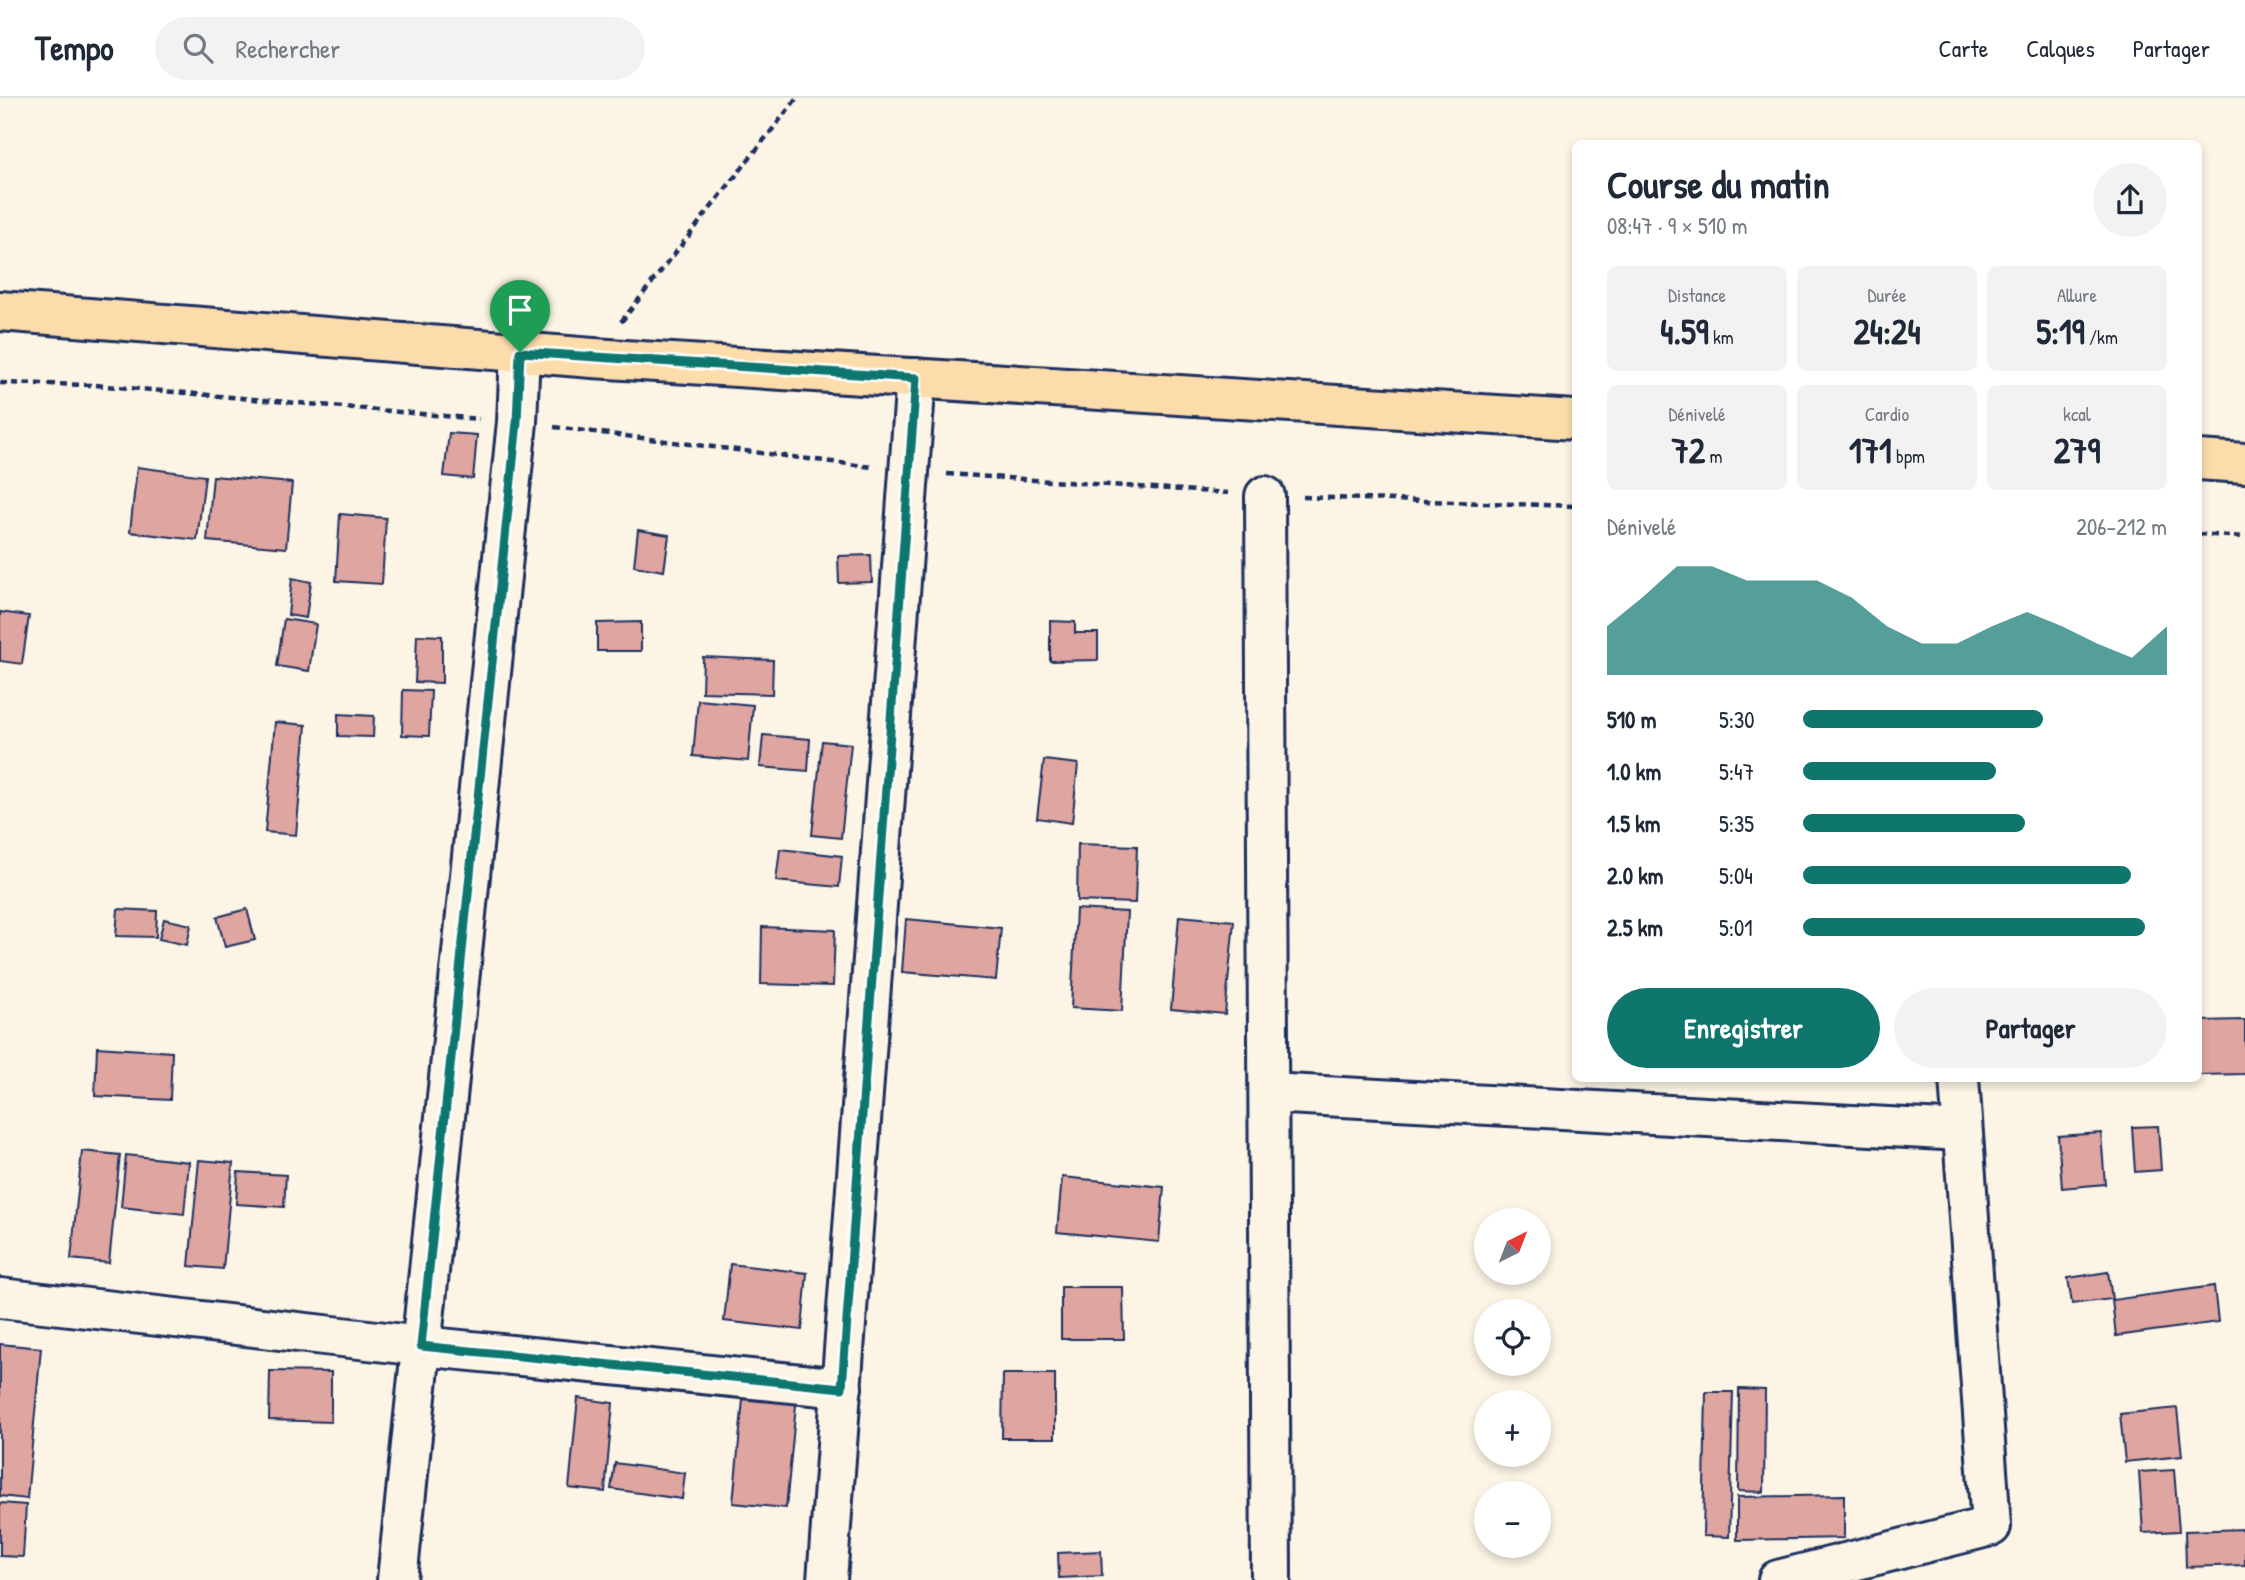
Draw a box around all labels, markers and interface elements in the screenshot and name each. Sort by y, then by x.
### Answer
search box [155,17,645,80]
text: Tempo [35,26,113,70]
icon: search [179,29,217,67]
text: Rechercher [235,31,340,66]
text: Carte [1939,32,1988,64]
text: Calques [2026,32,2095,64]
text: Partager [2133,32,2210,64]
text: Course du matin [1607,158,1830,210]
button: share [2093,163,2167,237]
text: 08:47 · 9 × 510 m [1607,210,1747,241]
pin [490,280,550,352]
text: Distance [1668,282,1726,308]
text: Durée [1867,282,1907,308]
text: Allure [2057,282,2097,308]
icon: arrive [501,291,539,329]
text: 4.59 [1660,308,1709,355]
text: 24:24 [1853,308,1921,355]
text: 5:19 [2036,308,2085,355]
text: km [1709,324,1734,350]
text: /km [2085,324,2118,350]
text: Dénivelé [1668,401,1726,427]
text: Cardio [1865,401,1909,427]
text: kcal [2063,401,2091,427]
text: 72 [1671,427,1705,474]
text: 171 [1849,427,1892,474]
text: 279 [2054,427,2100,474]
text: m [1705,443,1723,469]
text: bpm [1892,443,1925,469]
text: Dénivelé [1607,511,1676,542]
text: 206–212 m [2076,511,2167,542]
text: 510 m [1607,704,1656,735]
text: 5:30 [1719,704,1755,735]
text: 1.0 km [1607,756,1661,787]
text: 5:47 [1719,756,1754,787]
text: 1.5 km [1607,808,1660,839]
text: 5:35 [1719,808,1754,839]
text: 2.0 km [1607,860,1663,891]
text: 5:04 [1719,860,1753,891]
text: 2.5 km [1607,912,1663,943]
text: 5:01 [1719,912,1753,943]
button: Enregistrer [1607,988,1880,1068]
button: Partager [1894,988,2167,1068]
north arrow [1474,1208,1550,1284]
map controls [1474,1208,1551,1558]
button: locate [1474,1299,1551,1376]
button: + [1474,1390,1551,1467]
button: − [1474,1481,1551,1558]

